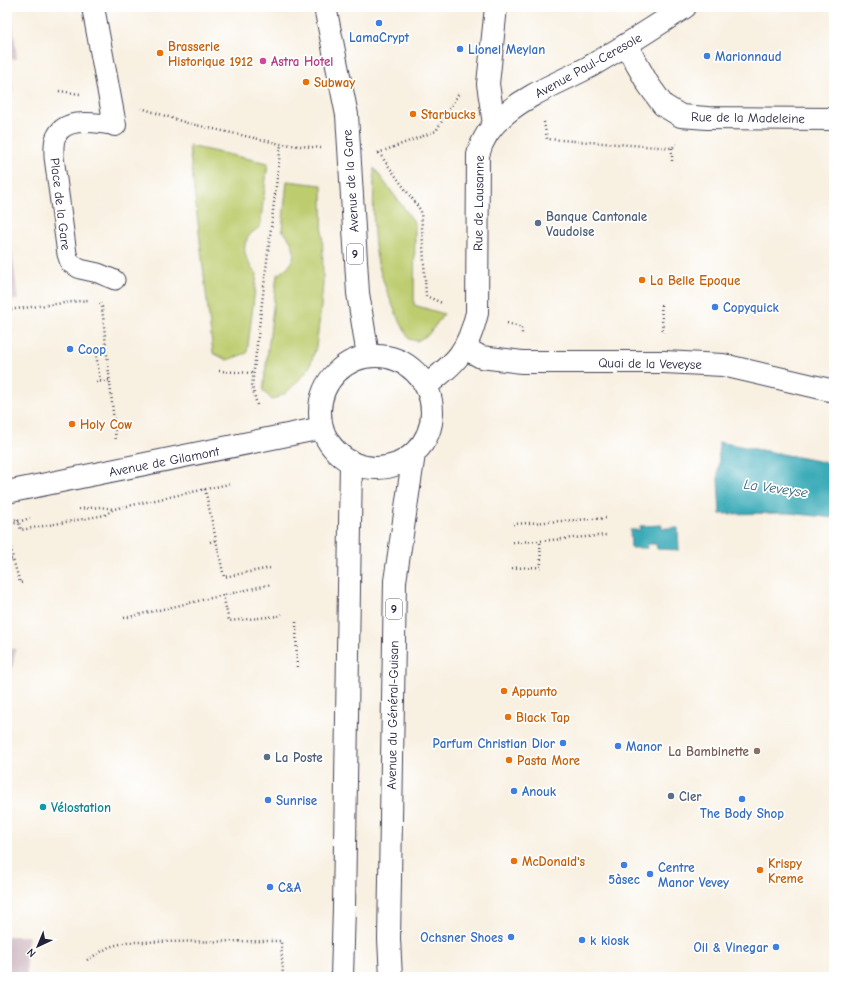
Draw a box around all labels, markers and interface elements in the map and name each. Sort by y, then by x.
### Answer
marker: LamaCrypt [374,18,384,28]
place label: LamaCrypt [349,30,410,45]
street label: Avenue Paul-Ceresole [532,30,645,101]
place label: Brasserie Historique 1912 [168,39,253,69]
place label: Lionel Meylan [468,42,545,57]
marker: Lionel Meylan [455,44,465,54]
marker: Brasserie Historique 1912 [155,48,165,58]
place label: Marionnaud [715,49,781,64]
marker: Marionnaud [702,51,712,61]
place label: Astra Hotel [271,54,333,69]
marker: Astra Hotel [258,56,268,66]
place label: Subway [314,75,355,90]
marker: Subway [301,77,311,87]
place label: Starbucks [421,107,476,122]
marker: Starbucks [408,109,418,119]
street label: Rue de la Madeleine [691,109,806,126]
street label: Avenue de la Gare [339,129,362,233]
street label: Rue de Lausanne [470,155,487,251]
street label: Place de la Gare [47,157,74,252]
place label: Banque Cantonale Vaudoise [546,209,648,239]
marker: Banque Cantonale Vaudoise [533,218,543,228]
road number: 9 [347,244,363,264]
place label: La Belle Epoque [650,273,741,288]
marker: La Belle Epoque [637,275,647,285]
place label: Copyquick [723,300,780,315]
marker: Copyquick [710,302,720,312]
place label: Coop [78,342,106,357]
marker: Coop [65,344,75,354]
street label: Quai de la Veveyse [598,355,702,372]
place label: Holy Cow [80,417,132,432]
marker: Holy Cow [67,419,77,429]
street label: Avenue de Gilamont [108,443,222,480]
water label: La Veveyse [743,476,809,501]
road number: 9 [386,599,402,619]
street label: Avenue du Général-Guisan [384,640,401,790]
place label: Appunto [512,684,557,699]
marker: Appunto [499,686,509,696]
place label: Black Tap [516,710,570,725]
marker: Black Tap [503,712,513,722]
place label: Parfum Christian Dior [433,736,556,751]
marker: Parfum Christian Dior [558,738,568,748]
place label: Manor [626,739,663,754]
marker: Manor [613,741,623,751]
place label: La Bambinette [668,744,750,759]
marker: La Bambinette [752,746,762,756]
place label: La Poste [275,750,323,765]
marker: La Poste [262,752,272,762]
place label: Pasta More [517,753,581,768]
marker: Pasta More [504,755,514,765]
place label: Anouk [522,784,557,799]
marker: Anouk [509,786,519,796]
place label: Cler [679,789,702,804]
marker: Cler [666,791,676,801]
place label: Sunrise [276,793,318,808]
marker: The Body Shop [737,794,747,804]
marker: Sunrise [263,795,273,805]
place label: Vélostation [51,800,111,815]
marker: Vélostation [38,802,48,812]
place label: The Body Shop [700,806,784,821]
place label: McDonald's [522,854,586,869]
marker: McDonald's [509,856,519,866]
place label: Krispy Kreme [768,856,804,886]
marker: 5àsec [619,860,629,870]
place label: Centre Manor Vevey [658,860,729,890]
marker: Krispy Kreme [755,865,765,875]
marker: Centre Manor Vevey [645,869,655,879]
place label: 5àsec [608,872,640,887]
place label: C&A [278,880,302,895]
marker: C&A [265,882,275,892]
north arrow [18,926,58,966]
place label: Ochsner Shoes [420,930,503,945]
marker: Ochsner Shoes [506,932,516,942]
place label: k kiosk [590,933,630,948]
marker: k kiosk [577,935,587,945]
place label: Oil & Vinegar [694,940,769,955]
marker: Oil & Vinegar [771,942,781,952]
text: N [24,946,39,960]

